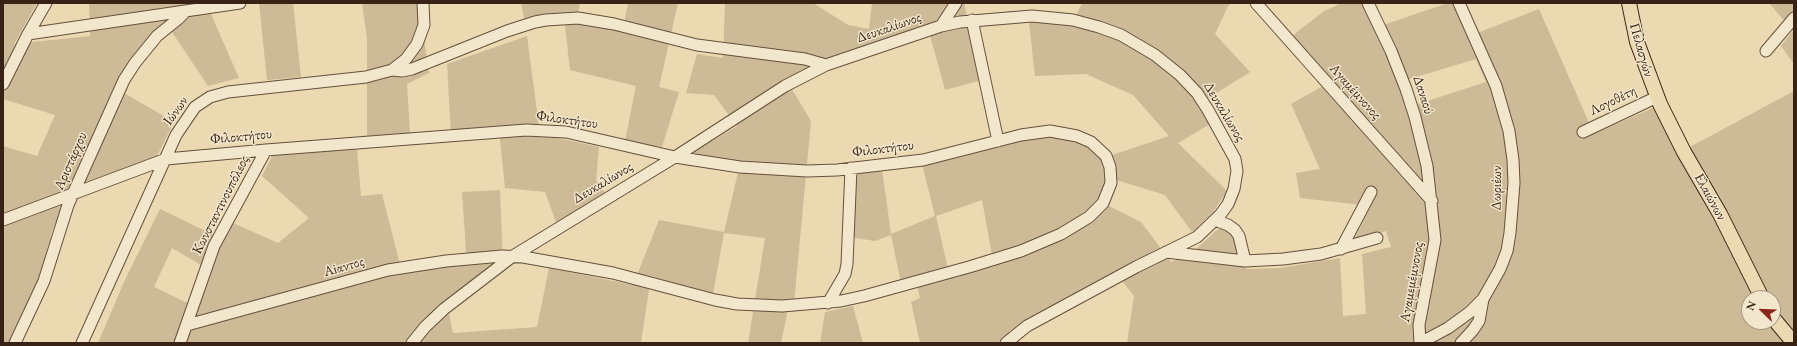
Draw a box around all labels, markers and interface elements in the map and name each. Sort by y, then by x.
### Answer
street label: Δευκαλίωνος [855,9,923,47]
street label: Πελασγών [1625,21,1657,79]
street label: Αγαμέμνονος [1326,61,1384,123]
street label: Δαναού [1409,74,1437,116]
street label: Δευκαλίωνος [1200,79,1248,145]
street label: Λογοθέτη [1587,83,1639,119]
street label: Ιώνων [160,93,192,129]
street label: Φιλοκτήτου [535,107,599,133]
street label: Φιλοκτήτου [209,126,273,148]
street label: Αριστάρχου [51,129,91,193]
street label: Φιλοκτήτου [851,137,915,161]
street label: Κωνσταντινουπόλεος [189,153,253,257]
street label: Δευκαλίωνος [570,159,636,207]
street label: Δωριέων [1488,165,1506,211]
street label: Ελαιώνων [1690,171,1730,223]
street label: Αγαμεμέμνονος [1397,241,1427,323]
street label: Aiαντος [322,253,366,281]
north arrow [1741,290,1781,330]
text: N [1743,299,1759,313]

